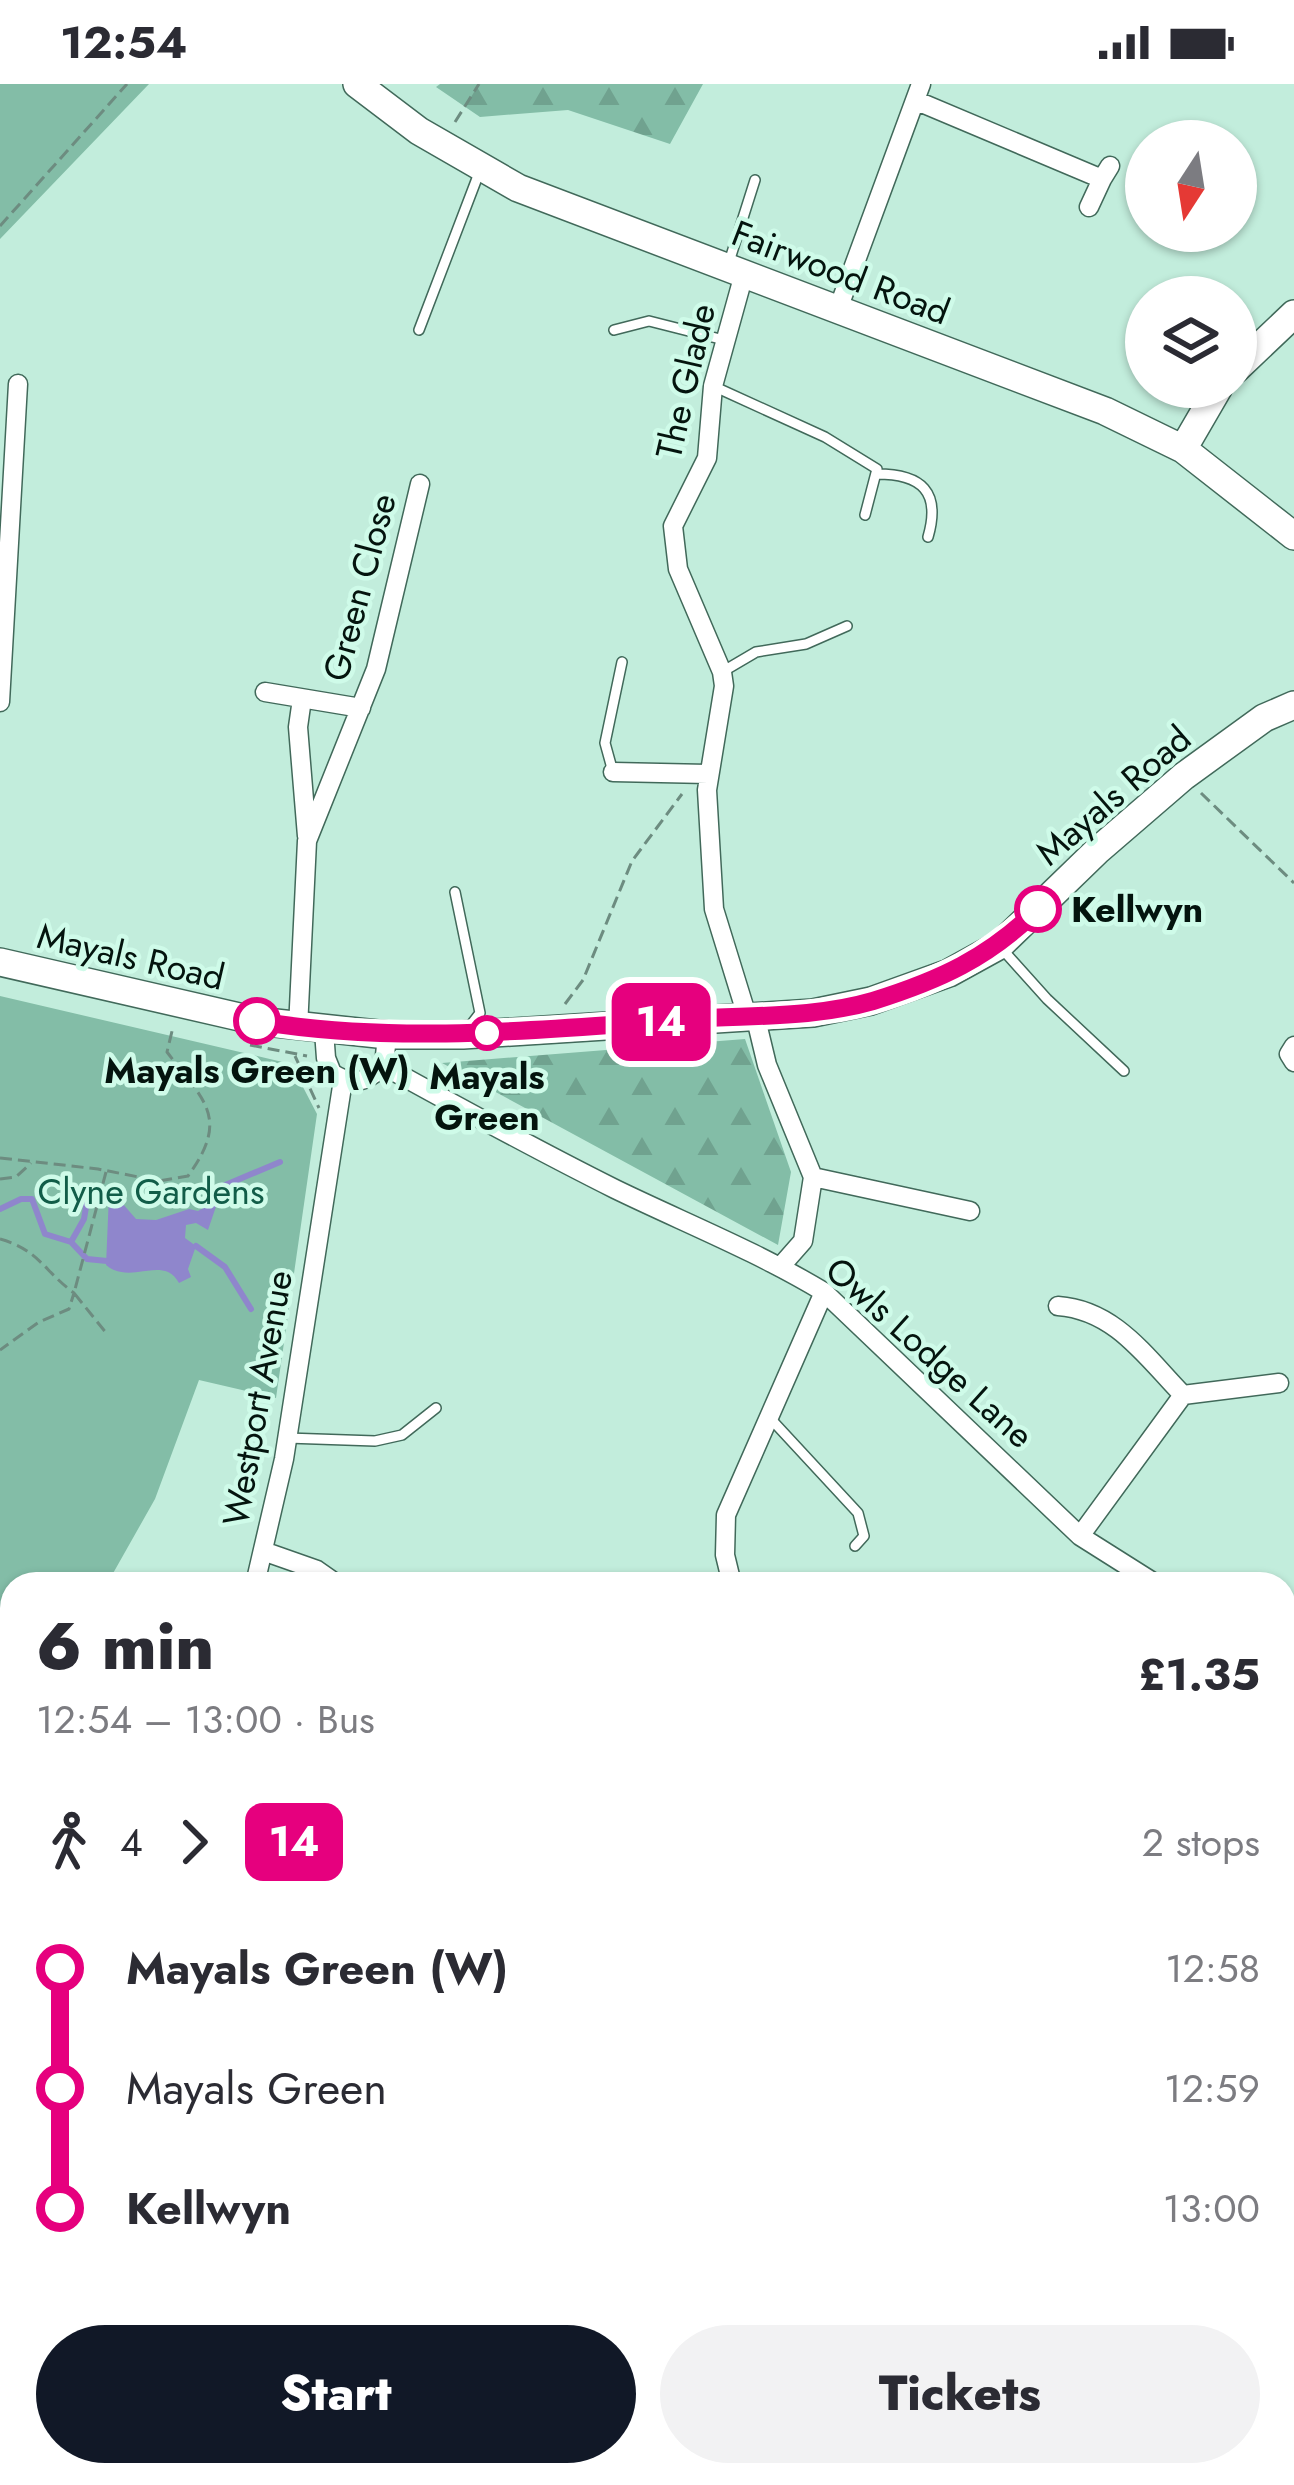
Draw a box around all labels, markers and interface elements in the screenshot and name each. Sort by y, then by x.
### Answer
text: 12:54 [60,10,187,75]
north arrow [1125,120,1257,252]
map controls [1125,120,1257,408]
street label: Fairwood Road [725,207,957,337]
button: layers [1125,276,1257,408]
street label: The Glade [642,298,728,464]
street label: Green Close [309,487,409,687]
street label: Mayals Road [1024,713,1202,877]
place label: Kellwyn [1071,883,1203,935]
marker: Kellwyn [1016,887,1060,931]
street label: Mayals Road [32,909,230,1003]
line badge: 14 [607,983,715,1061]
text: 14 [636,991,686,1052]
marker: Mayals Green (W) [235,999,279,1043]
marker: Mayals Green [471,1017,503,1049]
place label: Mayals Green (W) [104,1044,410,1096]
place label: Mayals Green [429,1050,545,1143]
park label: Clyne Gardens [37,1165,265,1217]
street label: Owls Lodge Lane [814,1244,1046,1460]
street label: Westport Avenue [209,1266,305,1530]
text: 6 min [36,1598,214,1694]
text: £1.35 [1138,1642,1260,1707]
text: 12:54 – 13:00 · Bus [36,1691,375,1748]
icon: walk [36,1809,102,1875]
icon: forward [161,1809,227,1875]
text: 14 [269,1811,319,1872]
text: 4 [120,1814,143,1871]
text: 2 stops [1142,1814,1260,1871]
text: Mayals Green (W) [126,1936,508,2001]
text: 12:58 [1165,1940,1260,1997]
text: Mayals Green [126,2056,387,2121]
text: 12:59 [1164,2060,1260,2117]
text: Kellwyn [126,2176,291,2241]
text: 13:00 [1163,2180,1260,2237]
button: Start [36,2325,636,2463]
button: Tickets [660,2325,1260,2463]

